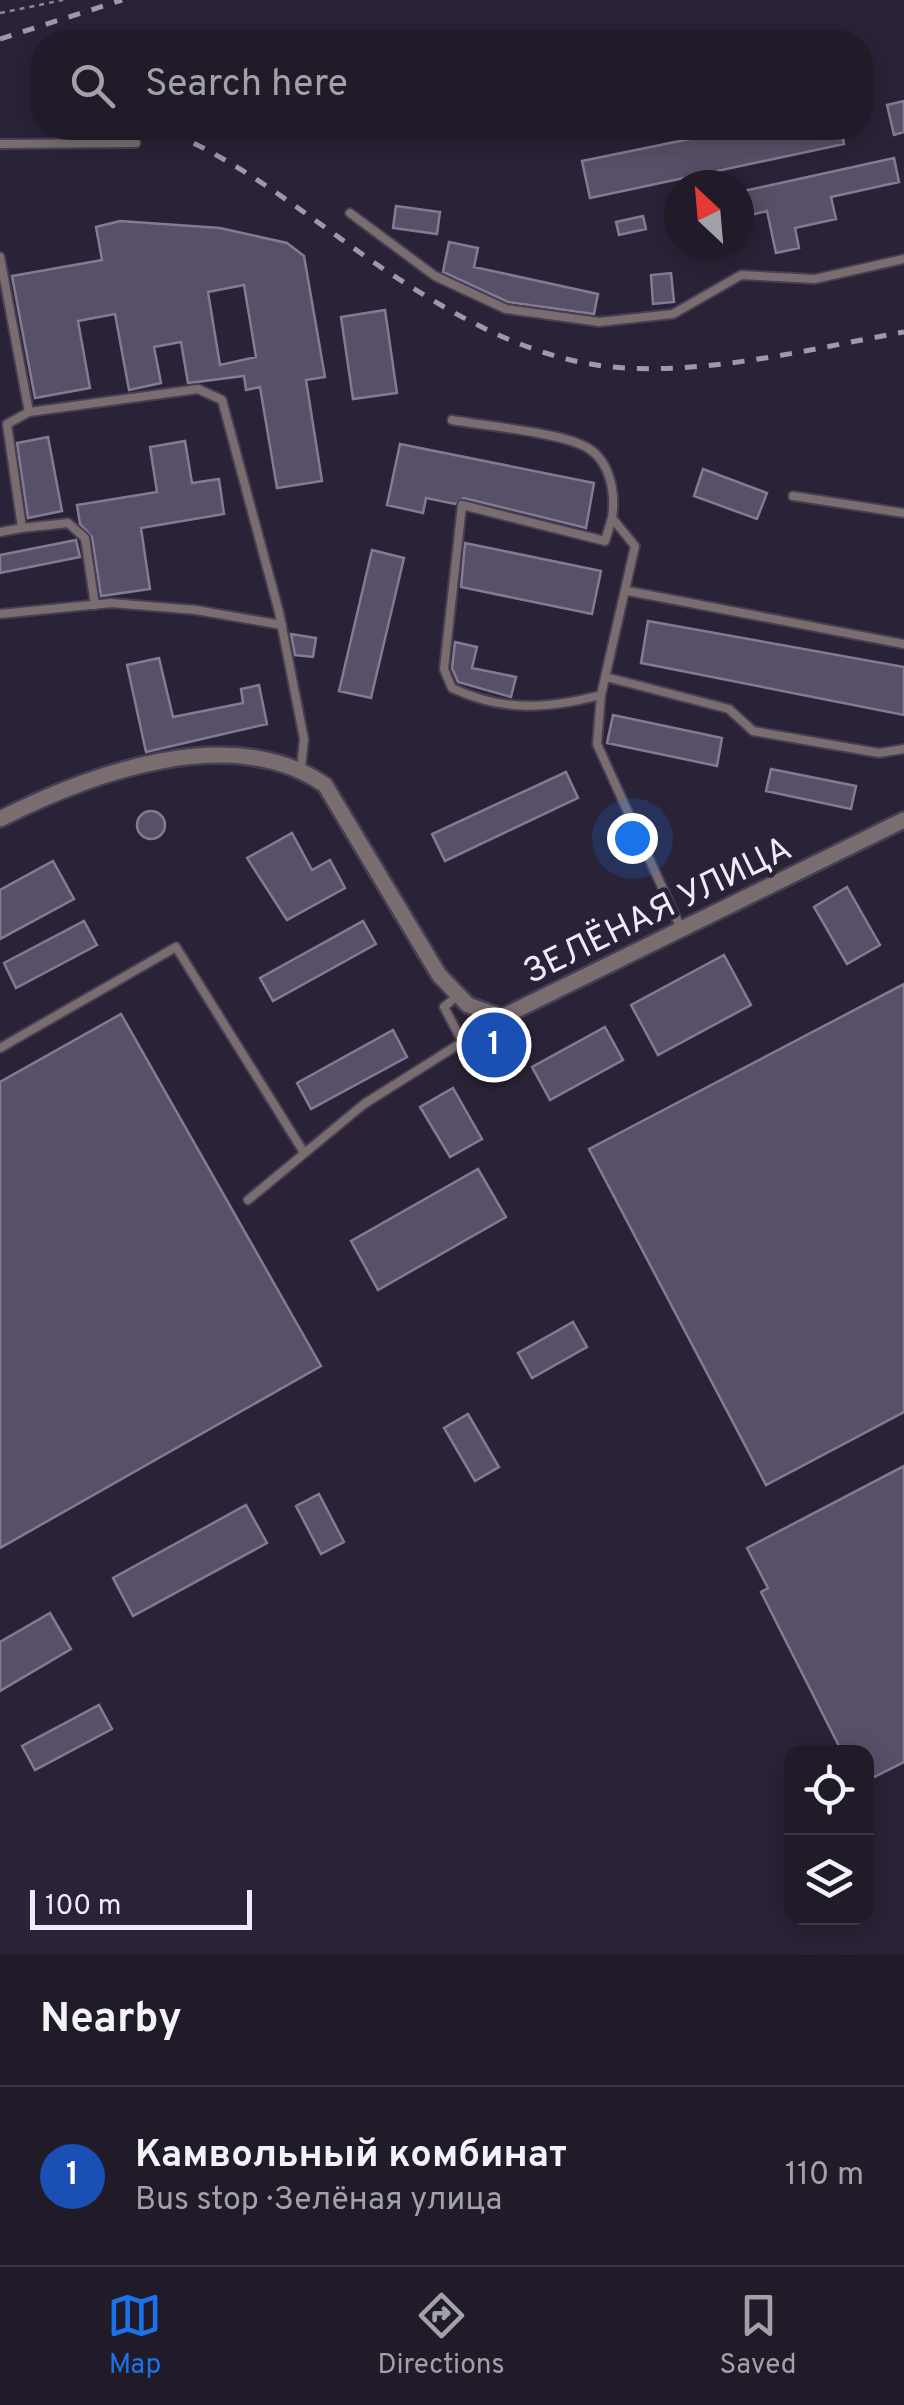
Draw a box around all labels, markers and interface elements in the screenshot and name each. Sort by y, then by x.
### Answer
search box [30,30,874,140]
icon: search [65,58,120,113]
text: Search here [145,61,348,110]
north arrow [664,170,754,260]
your location [607,813,658,864]
street label: ЗЕЛЁНАЯ УЛИЦА [517,828,800,996]
pin: 1 [462,1008,526,1082]
map controls [784,1745,874,1925]
button: locate [784,1745,874,1835]
button: layers [784,1835,874,1925]
scale bar [30,1885,252,1930]
text: 100 m [45,1889,121,1925]
text: Nearby [40,1994,182,2047]
text: Камвольный комбинат [135,2132,567,2181]
text: 1 [66,2156,79,2196]
text: 110 m [785,2156,864,2196]
text: Bus stop · Зелёная улица [135,2181,502,2221]
tab: Map [107,2288,162,2384]
tab: Directions [377,2288,505,2384]
tab: Saved [720,2288,797,2384]

